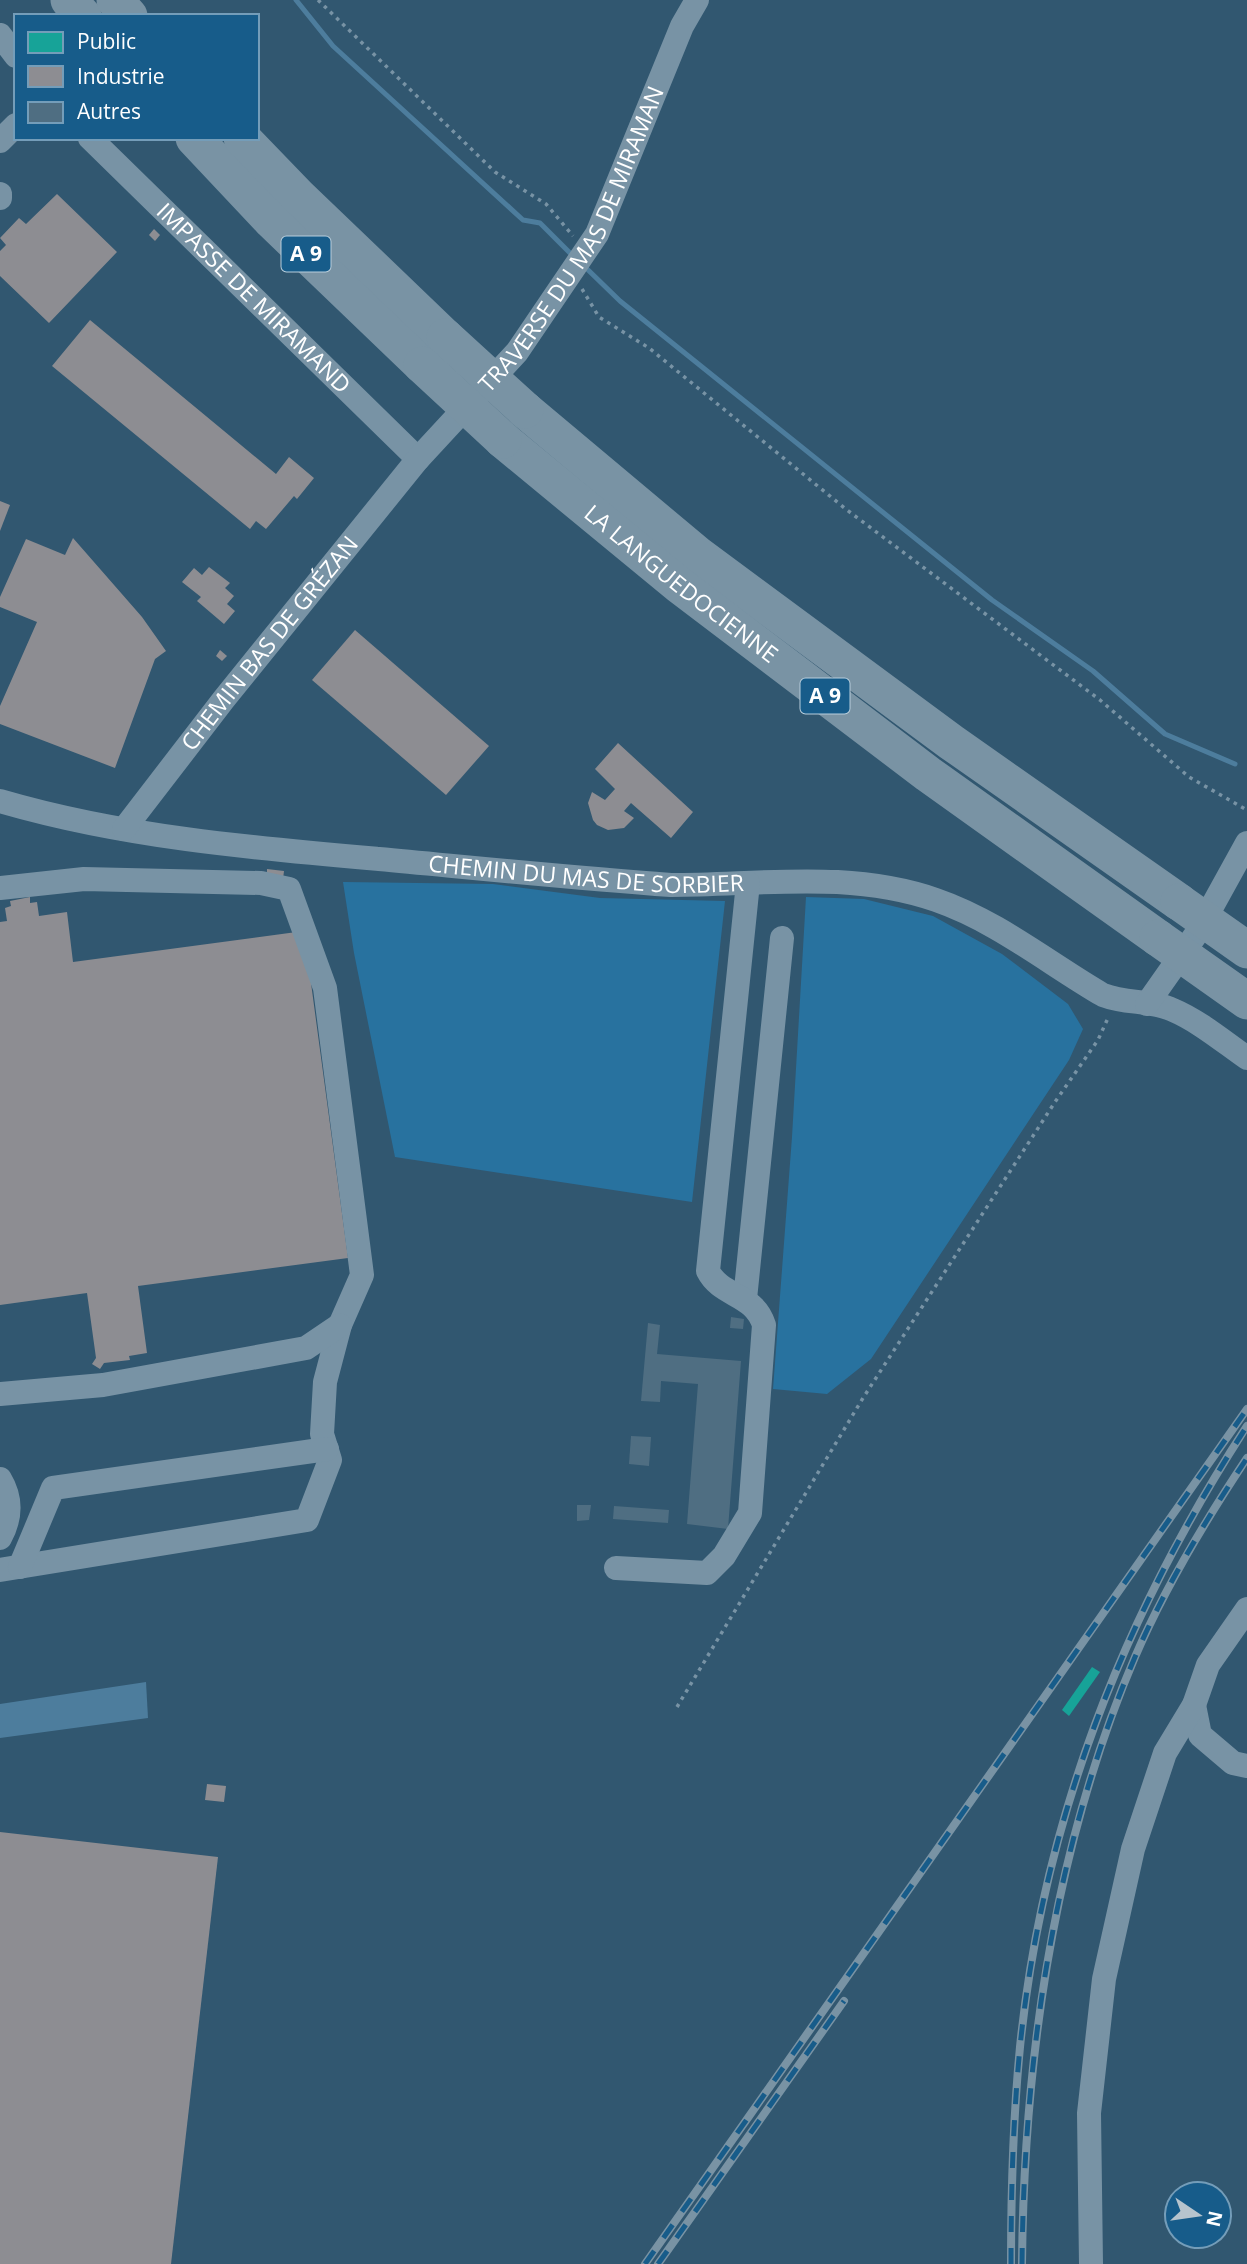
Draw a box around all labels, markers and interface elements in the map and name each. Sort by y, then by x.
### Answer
legend [14,14,259,140]
text: Public [77,27,136,55]
text: Industrie [77,62,165,90]
street label: TRAVERSE DU MAS DE MIRAMAN [471,81,671,399]
text: Autres [77,97,141,125]
street label: IMPASSE DE MIRAMAND [150,195,359,400]
road number: A 9 [282,236,330,272]
street label: LA LANGUEDOCIENNE [578,497,785,670]
street label: CHEMIN BAS DE GRÉZAN [173,529,365,757]
road number: A 9 [800,678,850,714]
street label: CHEMIN DU MAS DE SORBIER [427,847,745,900]
north arrow [1163,2180,1233,2250]
text: N [1200,2208,1229,2229]

